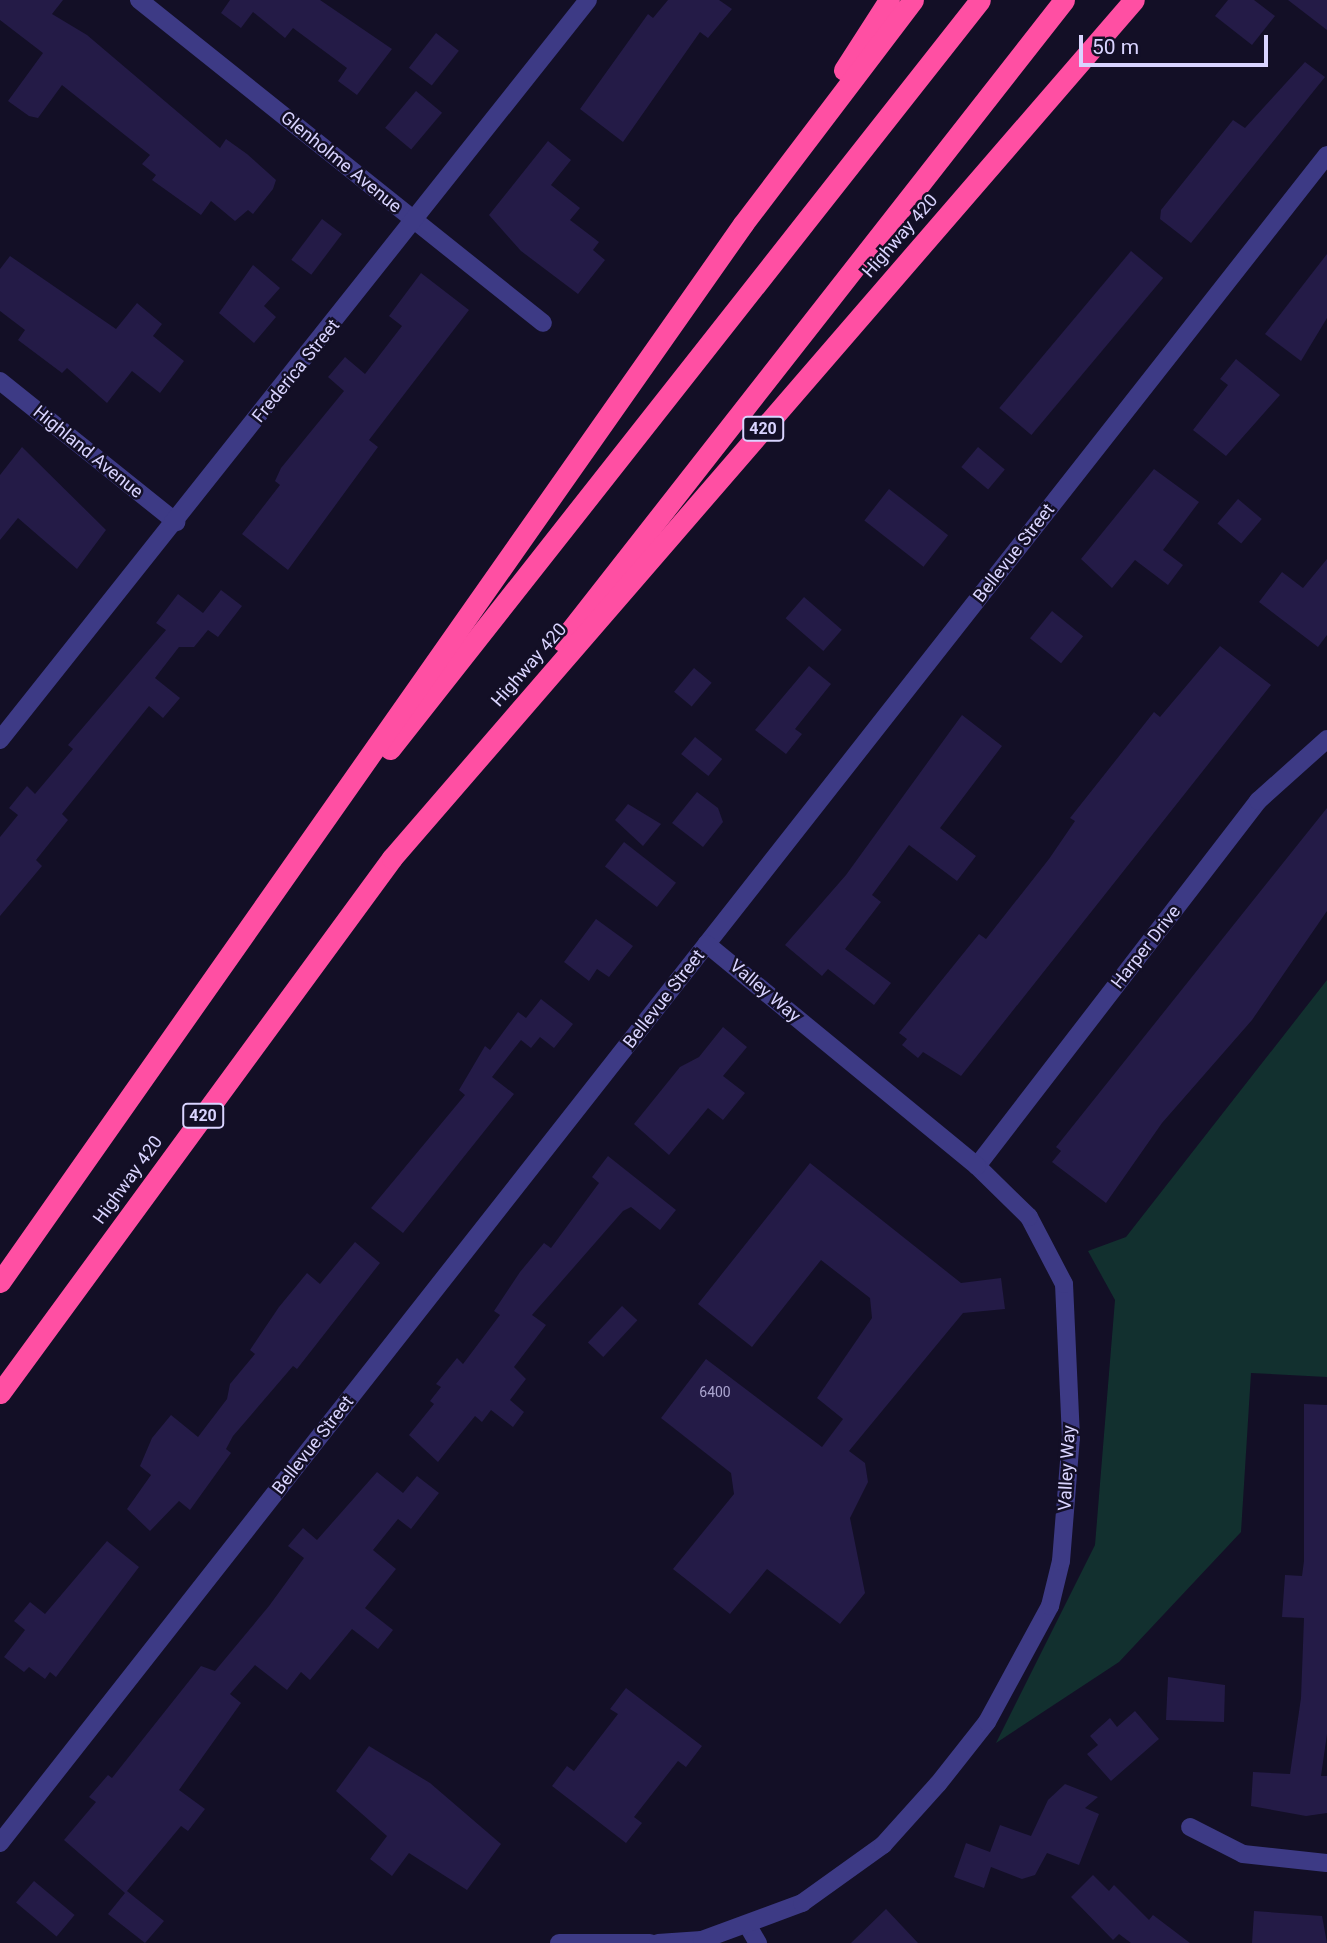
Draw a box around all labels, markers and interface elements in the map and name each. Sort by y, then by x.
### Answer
scale bar [1082,21,1271,65]
text: 50 m [1092,35,1139,59]
street label: Glenholme Avenue [276,107,406,217]
street label: Highway 420 [858,190,942,282]
street label: Frederica Street [248,315,344,427]
street label: Highland Avenue [29,401,147,503]
road number: 420 [742,416,784,442]
street label: Bellevue Street [969,499,1059,607]
street label: Highway 420 [487,619,571,711]
street label: Harper Drive [1107,901,1185,993]
street label: Bellevue Street [619,945,709,1053]
street label: Valley Way [725,955,805,1027]
road number: 420 [182,1104,224,1128]
street label: Highway 420 [89,1132,167,1228]
house number: 6400 [699,1384,731,1400]
street label: Bellevue Street [268,1391,358,1499]
street label: Valley Way [1054,1425,1080,1511]

